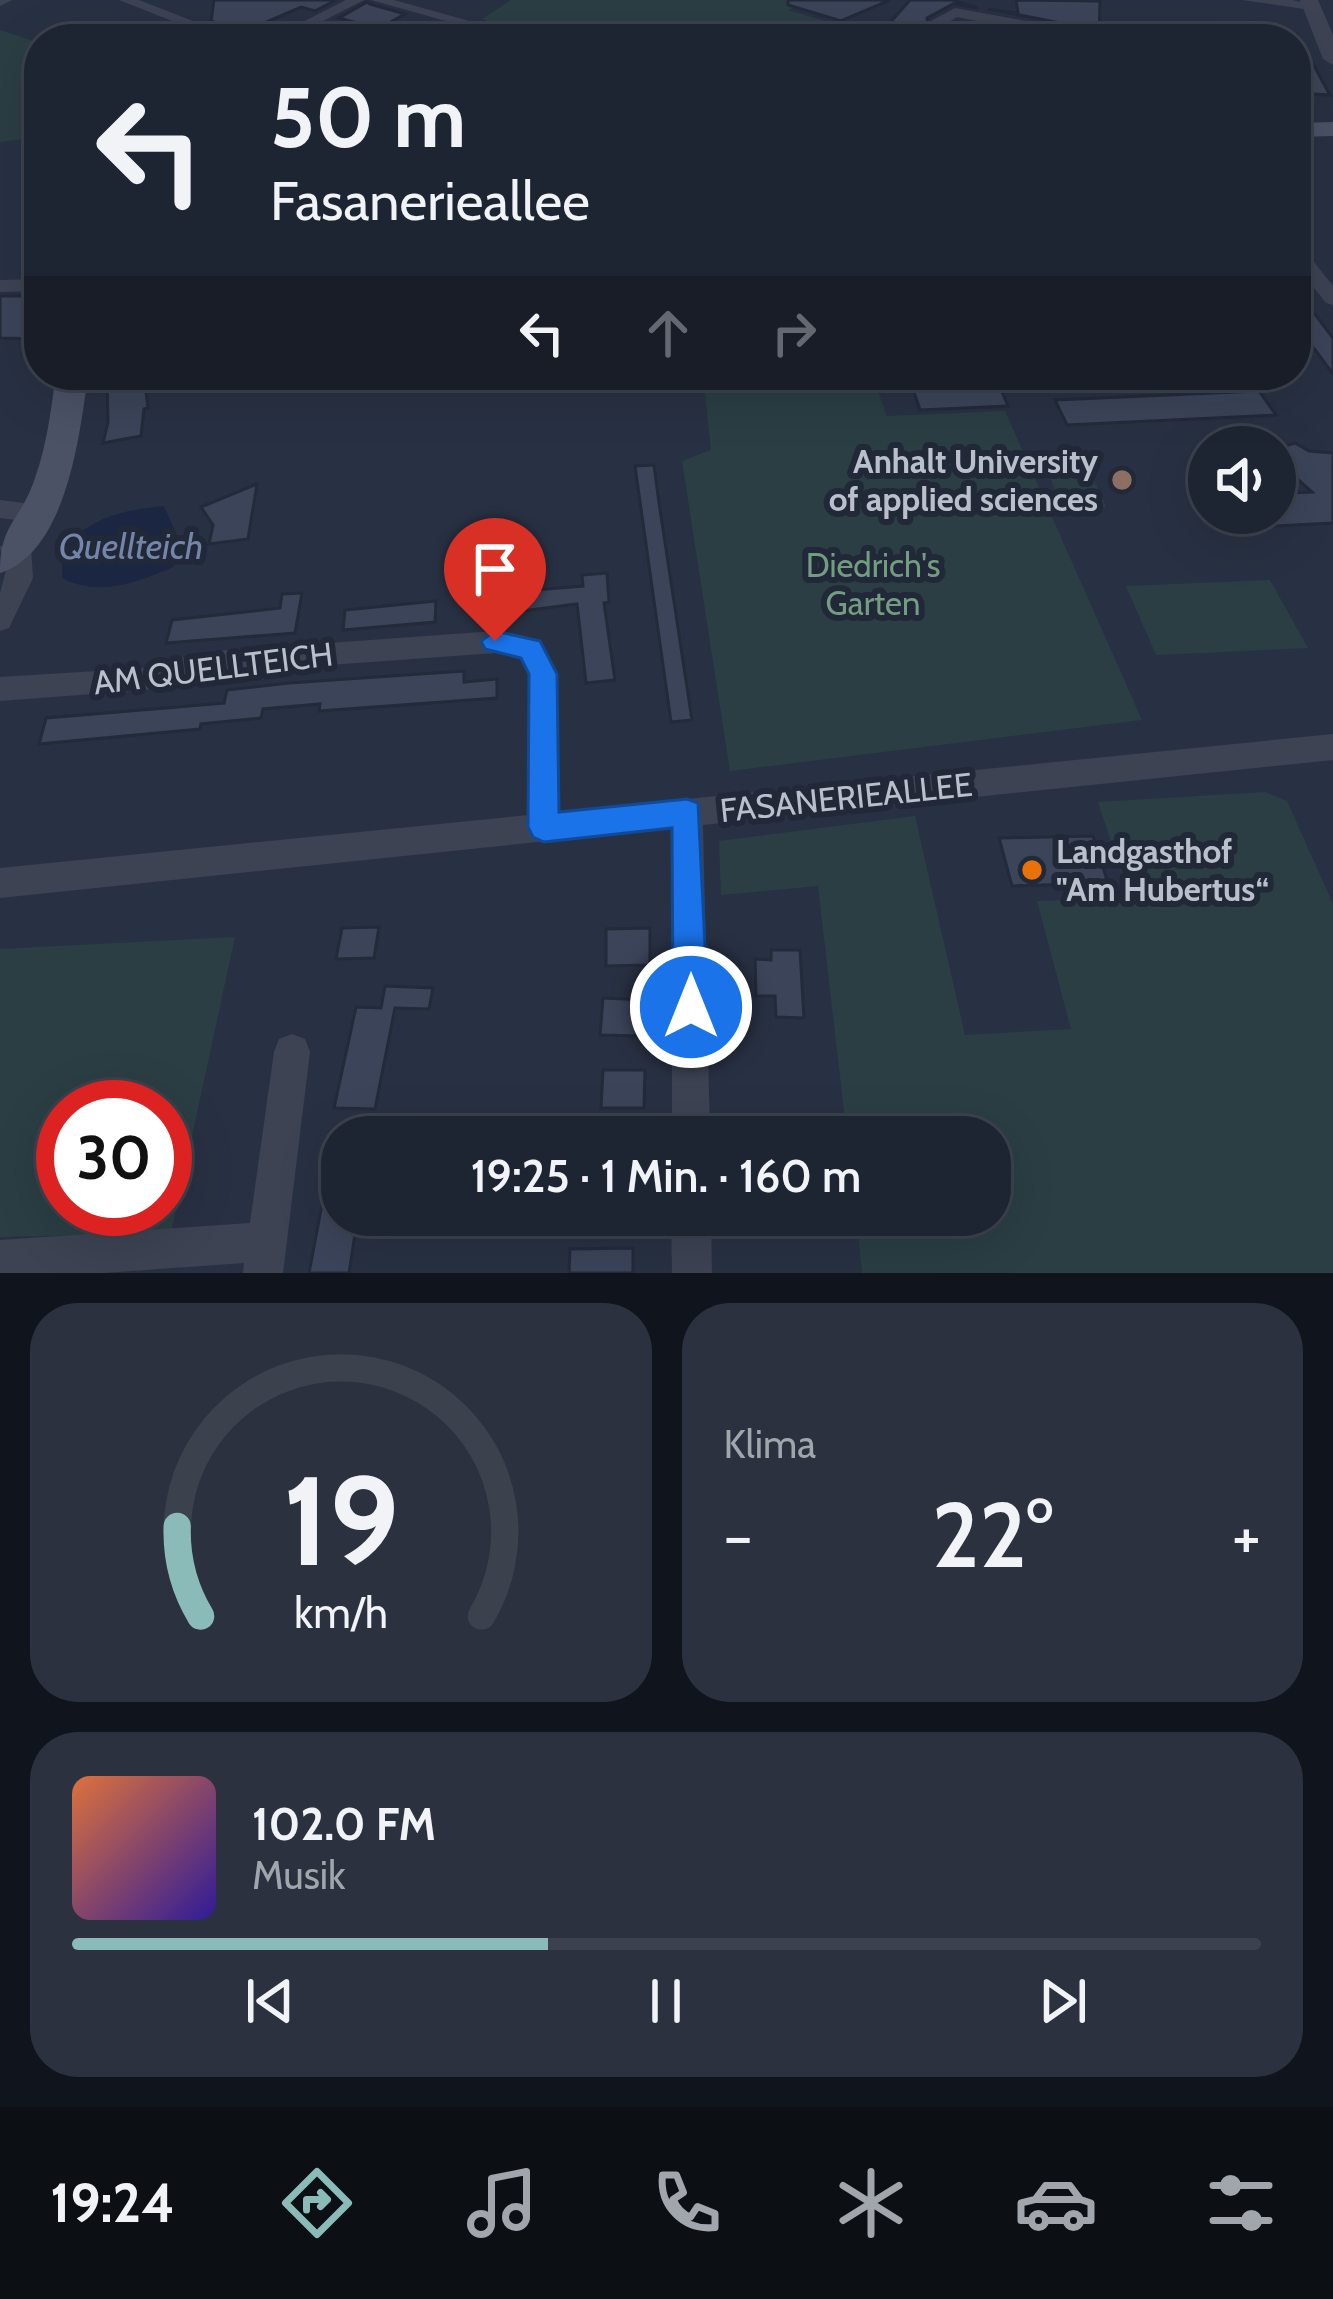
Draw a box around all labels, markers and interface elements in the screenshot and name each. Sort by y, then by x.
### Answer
text: 50 m [270,66,466,168]
icon: left [72,72,228,228]
text: Fasanerieallee [270,168,590,234]
icon: left [509,300,575,366]
icon: ahead [635,300,701,366]
icon: right [761,300,827,366]
map controls [1188,426,1296,534]
button: sound [1188,426,1296,534]
place label: Anhalt University of applied sciences [829,441,1098,519]
marker: Anhalt University of applied sciences [1109,467,1135,493]
pin [444,518,546,641]
water label: Quellteich [59,524,203,568]
icon: arrive [462,536,528,602]
park label: Diedrich's Garten [806,545,940,623]
street label: AM QUELLTEICH [91,633,335,703]
street label: FASANERIEALLEE [718,764,974,830]
place label: Landgasthof "Am Hubertus“ [1056,831,1269,909]
marker: Landgasthof "Am Hubertus“ [1019,857,1045,883]
position arrow [628,944,754,1070]
speed limit sign: 30 [36,1080,192,1236]
text: 19:25 · 1 Min. · 160 m [471,1149,861,1203]
text: Klima [724,1420,816,1468]
text: 19 [283,1445,399,1596]
text: 22° [932,1480,1053,1590]
text: − [724,1495,753,1576]
text: + [1232,1495,1261,1576]
text: km/h [294,1586,388,1638]
text: 102.0 FM [252,1797,436,1851]
text: Musik [252,1851,346,1899]
icon: previous [237,1968,303,2034]
icon: pause [633,1968,699,2034]
icon: next [1030,1968,1096,2034]
icon: directions [275,2161,359,2245]
icon: music [460,2161,544,2245]
icon: phone [645,2161,729,2245]
icon: climate [829,2161,913,2245]
icon: car [1014,2161,1098,2245]
icon: filters [1199,2161,1283,2245]
text: 19:24 [50,2170,175,2236]

